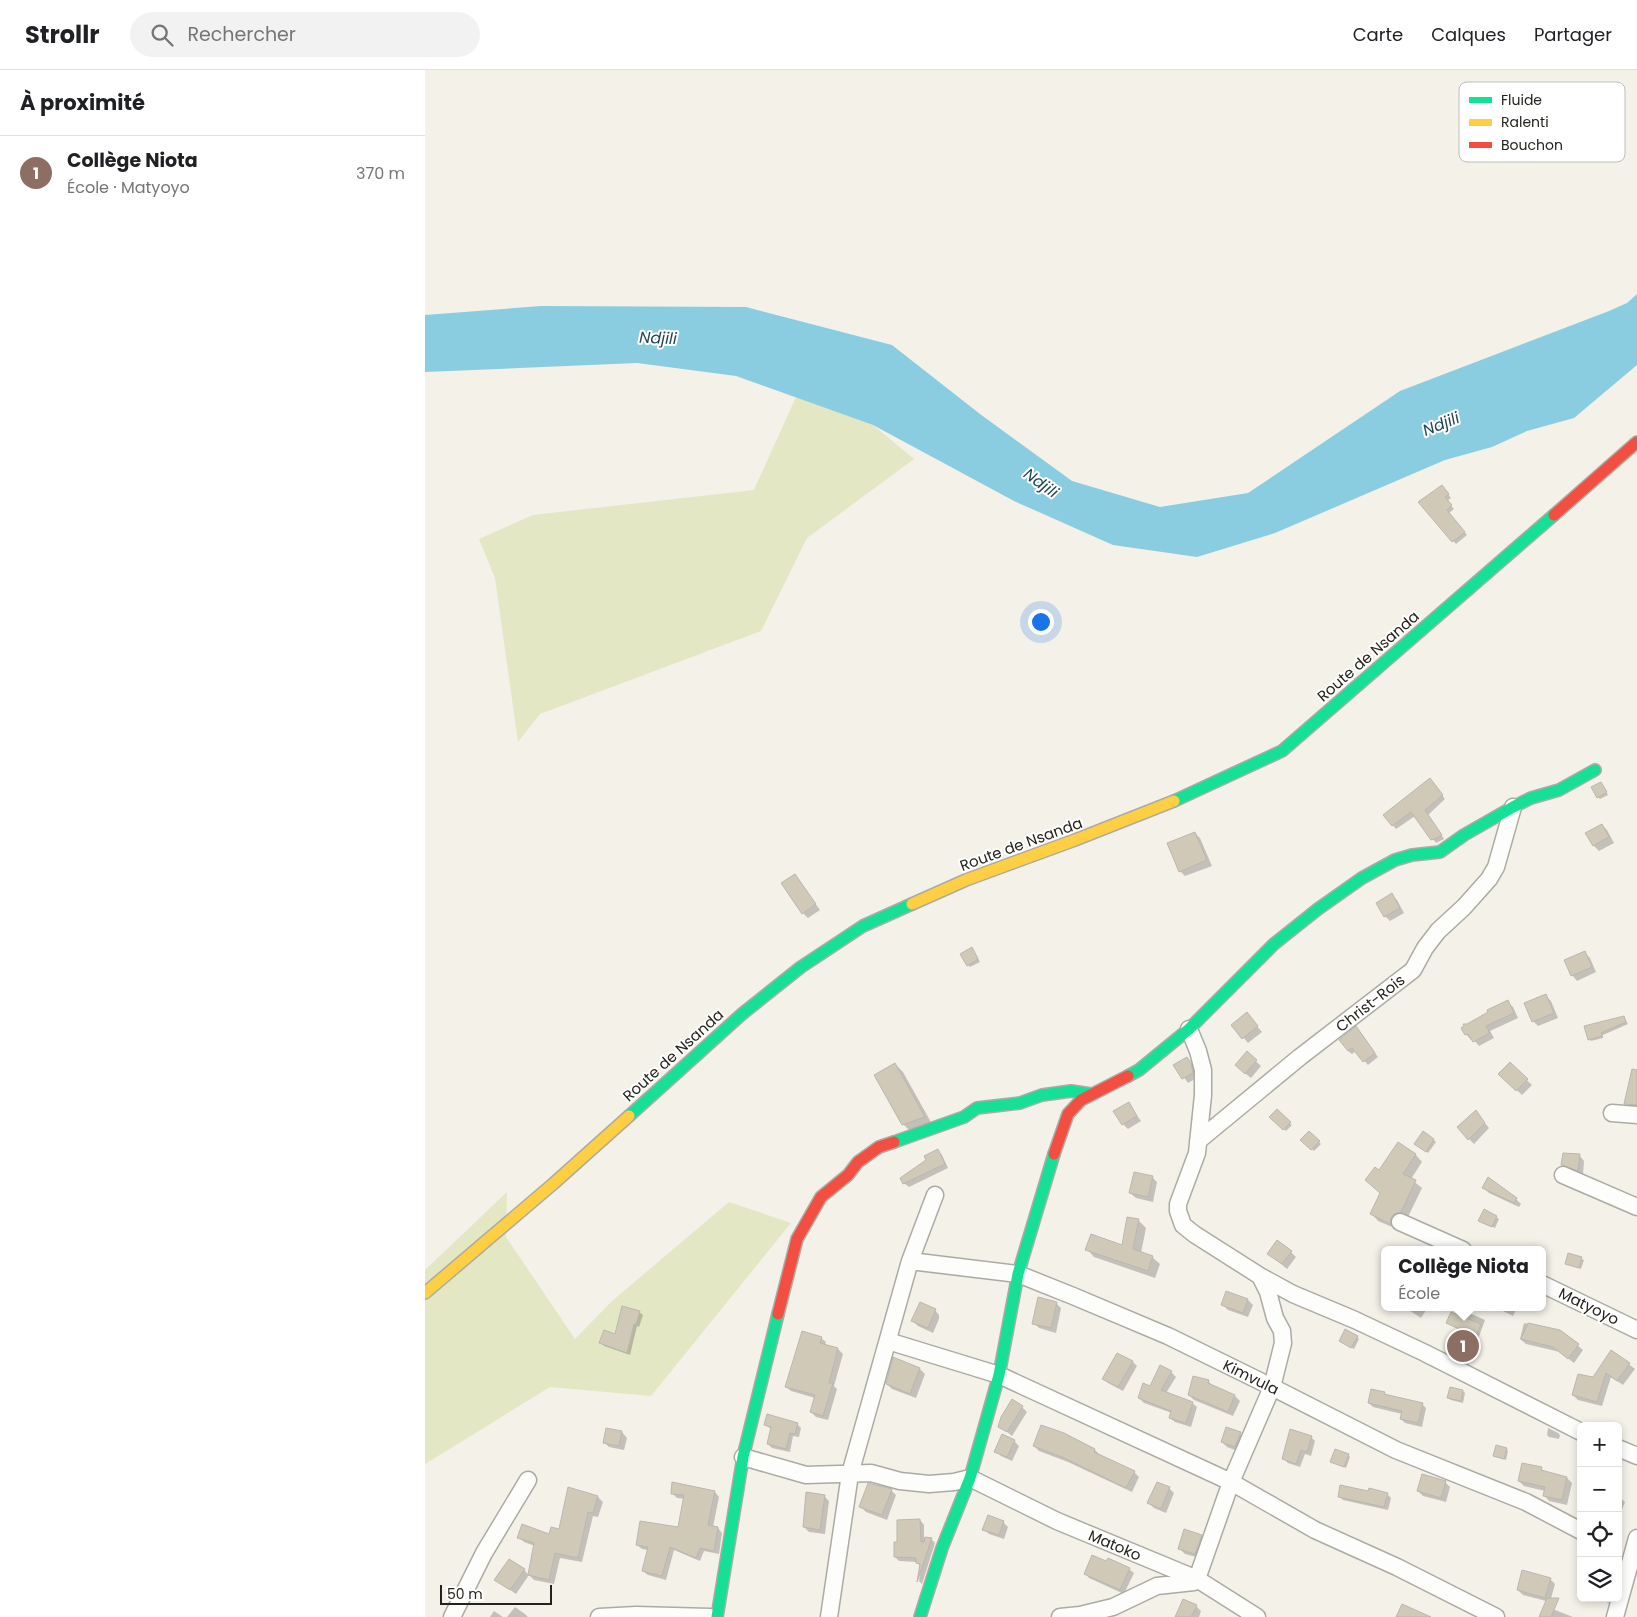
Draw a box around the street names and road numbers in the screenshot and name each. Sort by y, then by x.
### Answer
street label: Route de Nsanda [1312,606,1424,706]
street label: Route de Nsanda [957,812,1085,876]
street label: Christ-Rois [1331,969,1409,1037]
street label: Route de Nsanda [618,1004,728,1106]
street label: Matyoyo [1555,1282,1623,1330]
street label: Kimvula [1219,1354,1283,1400]
street label: Matoko [1085,1525,1145,1565]

